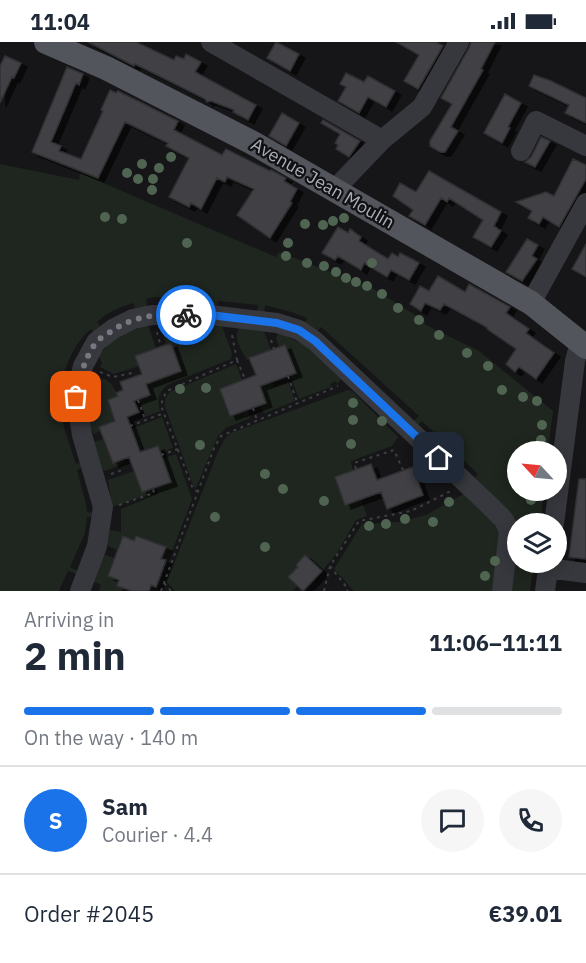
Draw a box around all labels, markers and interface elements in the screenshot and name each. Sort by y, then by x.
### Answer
text: 11:04 [30,7,90,36]
street label: Avenue Jean Moulin [247,133,399,233]
courier [156,285,216,345]
icon: bike [170,299,203,332]
pin [50,371,101,422]
icon: bag [59,380,92,413]
pin [413,432,464,483]
icon: home [422,441,455,474]
north arrow [507,441,567,501]
map controls [507,441,567,573]
button: layers [507,513,567,573]
text: Arriving in [24,606,114,633]
text: 11:06–11:11 [429,628,562,657]
text: 2 min [24,630,126,681]
text: On the way · 140 m [24,724,198,751]
button: chat [421,789,484,852]
button: phone [499,789,562,852]
text: Sam [102,792,148,821]
text: S [49,806,62,835]
text: Courier · 4.4 [102,821,213,848]
text: Order #2045 [24,899,154,928]
text: €39.01 [489,899,562,928]

